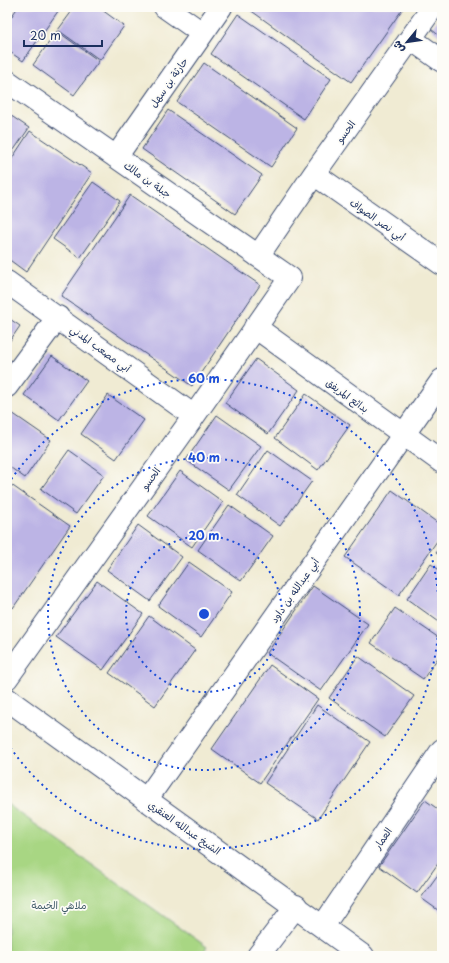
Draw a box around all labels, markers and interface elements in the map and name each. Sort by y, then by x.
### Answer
scale bar [24,22,102,48]
north arrow [387,22,427,62]
text: 20 m [30,26,61,44]
text: ش [387,38,408,57]
street label: حارثة بن سهل [145,54,191,110]
street label: الحسو [331,117,358,146]
street label: جبلة بن مالك [121,157,175,201]
street label: أبي نصر الصواف [346,194,409,246]
street label: أبي مصعب المدني [66,321,135,378]
text: 60 m [188,369,220,387]
street label: بدائع المريفق [323,374,373,416]
text: 40 m [188,448,220,466]
street label: الحسو [136,464,163,493]
text: 20 m [188,526,220,544]
street label: أبي عبدالله بن داود [266,554,325,627]
centre of rings [197,607,211,621]
street label: الشيخ عبدالله العنقري [145,796,224,859]
street label: العمار [369,824,395,853]
park label: ملاهي الخيمة [32,897,87,915]

